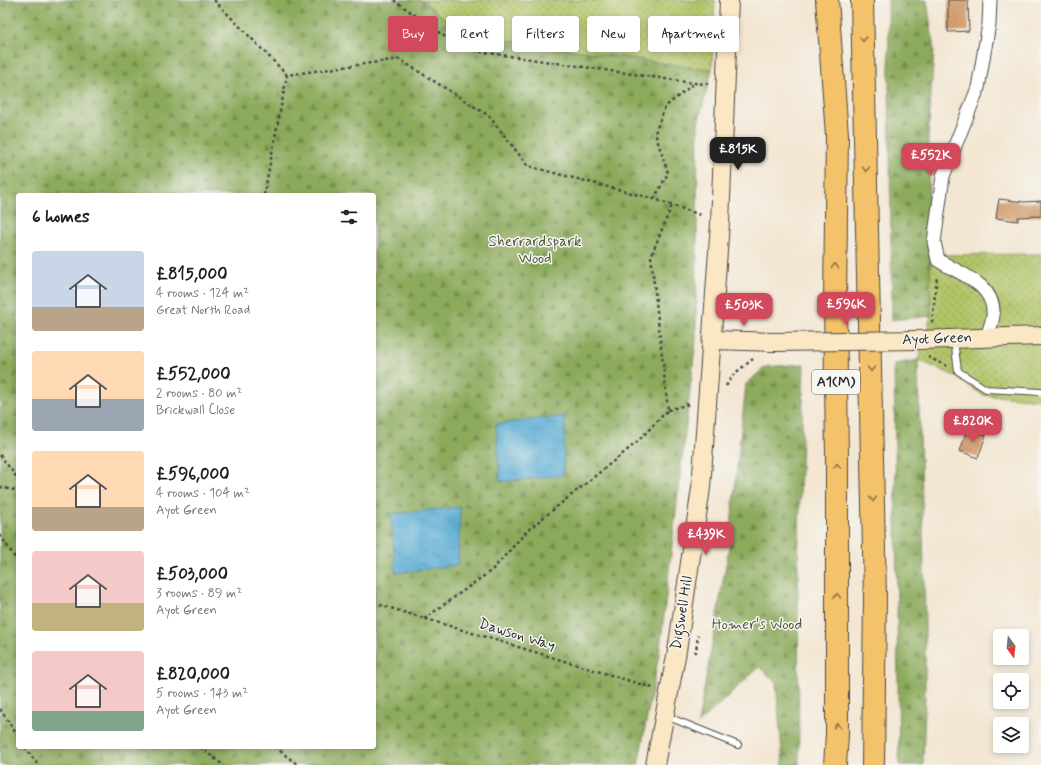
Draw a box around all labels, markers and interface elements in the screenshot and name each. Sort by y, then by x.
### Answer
chip: Buy [388,16,438,52]
chip: Rent [446,16,504,52]
chip: Filters [512,16,579,52]
chip: New [587,16,640,52]
chip: Apartment [648,16,739,52]
one-way arrow [859,36,867,42]
pin: £815K [710,137,766,171]
text: £815K [719,141,757,158]
pin: £552K [903,143,959,177]
text: £552K [911,147,951,164]
one-way arrow [862,166,871,172]
text: 6 homes [32,206,90,228]
icon: filters [338,206,360,228]
park label: Sherrardspark Wood [489,232,582,269]
text: £815,000 [156,263,227,285]
one-way arrow [831,263,839,269]
icon: home [64,267,112,315]
text: 4 rooms · 124 m² [156,285,249,302]
pin: £596K [818,292,874,326]
pin: £503K [716,293,772,327]
text: £596K [826,296,866,313]
text: £503K [725,297,763,314]
text: Great North Road [156,302,250,319]
street label: Ayot Green [902,328,972,350]
text: £552,000 [156,363,230,385]
one-way arrow [867,366,875,372]
icon: home [64,367,112,415]
road number: A1(M) [812,370,860,394]
text: 2 rooms · 80 m² [156,385,242,402]
text: Brickwall Close [156,402,235,419]
pin: £820K [945,409,1001,443]
text: £820K [953,413,993,430]
text: £596,000 [156,463,229,485]
one-way arrow [833,463,841,469]
icon: home [64,467,112,515]
text: 4 rooms · 104 m² [156,485,250,502]
one-way arrow [869,496,878,502]
text: Ayot Green [156,502,217,519]
pin: £439K [678,522,734,556]
text: £439K [687,526,725,543]
text: £503,000 [156,563,228,585]
icon: home [64,567,112,615]
street label: Digswell Hill [666,575,699,651]
text: 3 rooms · 89 m² [156,585,242,602]
one-way arrow [833,593,841,599]
text: Ayot Green [156,602,217,619]
street label: Dawson Way [476,614,558,656]
park label: Homer's Wood [712,615,802,635]
north arrow [993,629,1029,665]
map controls [993,629,1029,753]
text: £820,000 [156,663,230,685]
icon: home [64,667,112,715]
button: locate [993,673,1029,709]
text: 5 rooms · 143 m² [156,685,248,702]
text: Ayot Green [156,702,217,719]
button: layers [993,717,1029,753]
one-way arrow [833,723,841,729]

